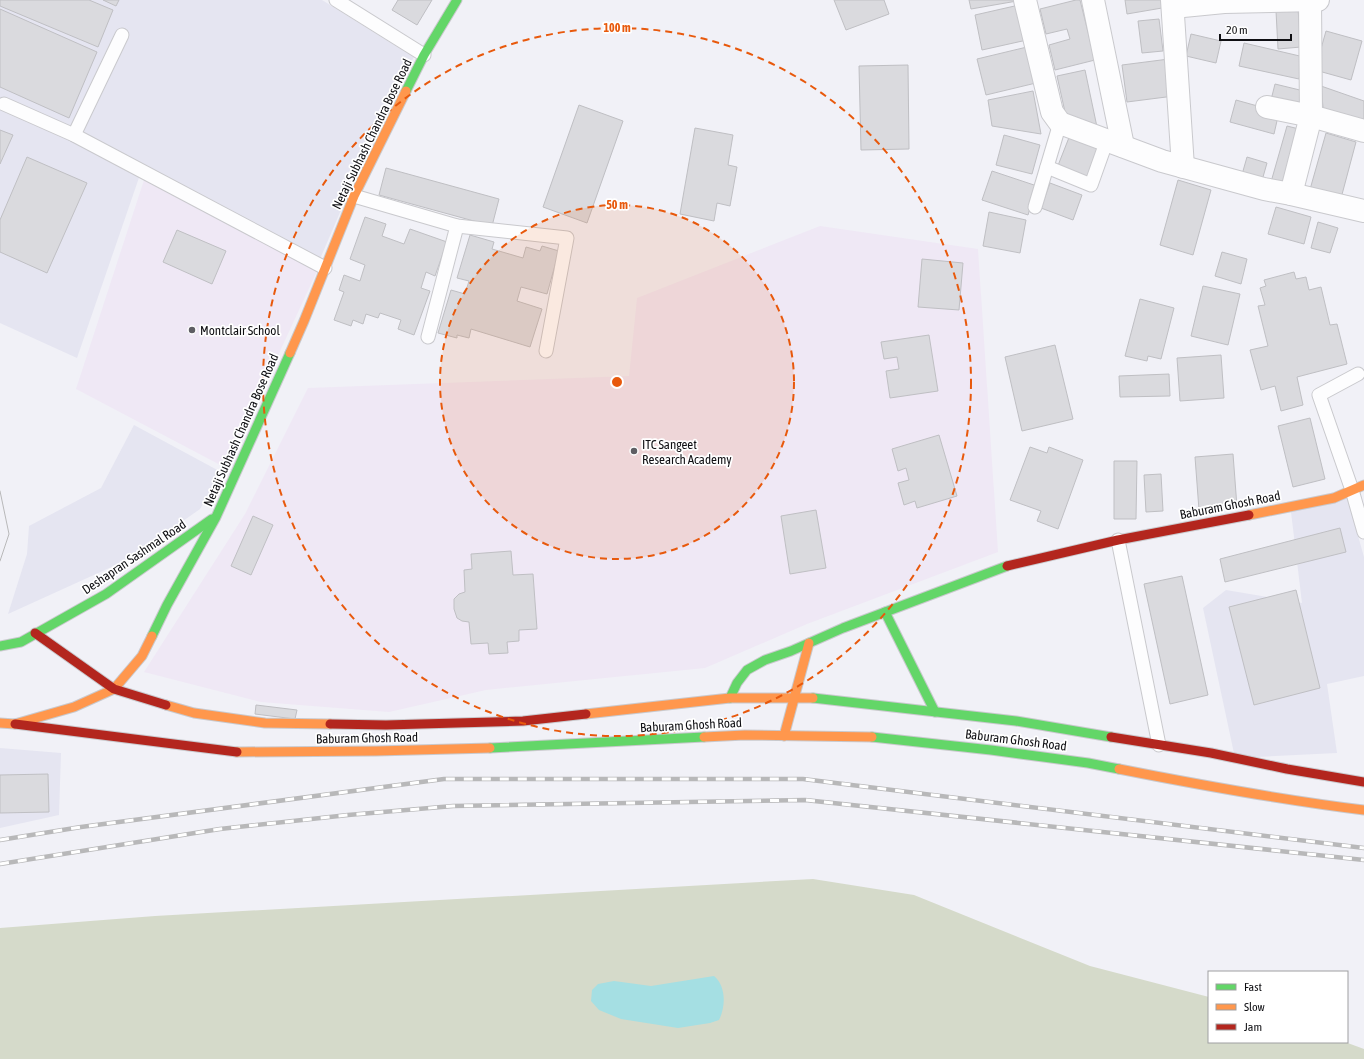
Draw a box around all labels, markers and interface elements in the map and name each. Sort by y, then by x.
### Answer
scale bar [1220,16,1291,42]
text: 100 m [603,21,631,35]
text: 20 m [1226,23,1248,37]
street label: Netaji Subhash Chandra Bose Road [329,56,415,212]
text: 50 m [606,198,628,212]
place label: Montclair School [200,323,280,338]
marker: Montclair School [187,325,197,335]
street label: Netaji Subhash Chandra Bose Road [200,351,282,509]
centre of rings [610,375,624,389]
place label: ITC Sangeet Research Academy [642,437,732,467]
marker: ITC Sangeet Research Academy [629,446,639,456]
street label: Baburam Ghosh Road [1178,488,1282,522]
street label: Deshapran Sashmal Road [79,517,189,597]
street label: Baburam Ghosh Road [640,715,742,735]
street label: Baburam Ghosh Road [964,726,1068,754]
street label: Baburam Ghosh Road [316,730,418,746]
legend [1208,971,1348,1043]
text: Fast [1244,980,1262,994]
text: Slow [1244,1000,1265,1014]
text: Jam [1244,1020,1262,1034]

